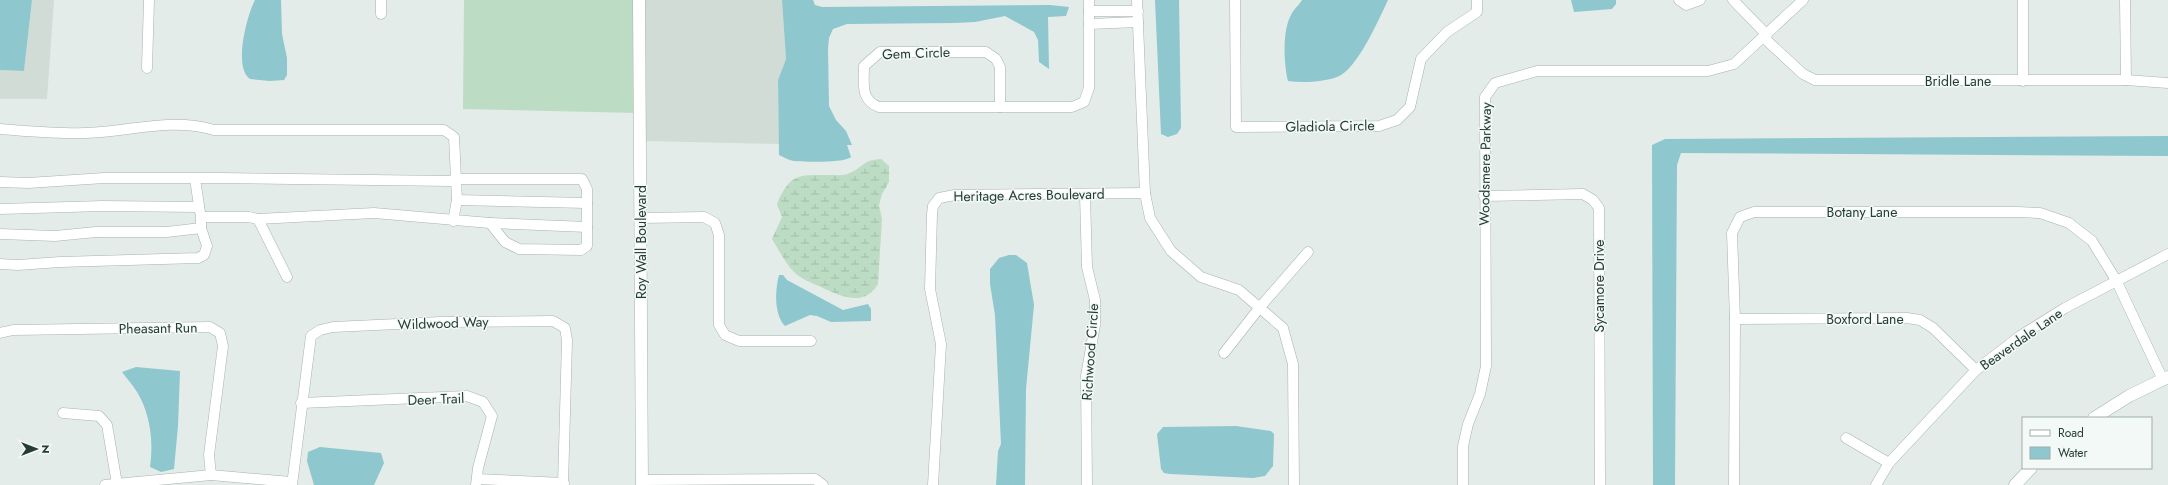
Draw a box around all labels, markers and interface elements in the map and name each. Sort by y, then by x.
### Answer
street label: Gem Circle [882,42,950,64]
street label: Bridle Lane [1925,71,1991,91]
street label: Woodsmere Parkway [1474,101,1496,226]
street label: Gladiola Circle [1285,115,1375,137]
street label: Heritage Acres Boulevard [953,184,1105,206]
street label: Roy Wall Boulevard [631,185,651,299]
street label: Botany Lane [1827,202,1897,222]
street label: Sycamore Drive [1589,240,1609,332]
street label: Richwood Circle [1077,303,1103,401]
street label: Beaverdale Lane [1976,303,2066,375]
street label: Boxford Lane [1826,309,1904,329]
street label: Wildwood Way [397,311,490,335]
street label: Pheasant Run [118,317,198,339]
street label: Deer Trail [407,388,465,410]
legend [2022,417,2152,469]
text: Road [2058,424,2084,442]
north arrow [16,429,56,469]
text: Water [2058,444,2089,462]
text: N [38,445,54,453]

